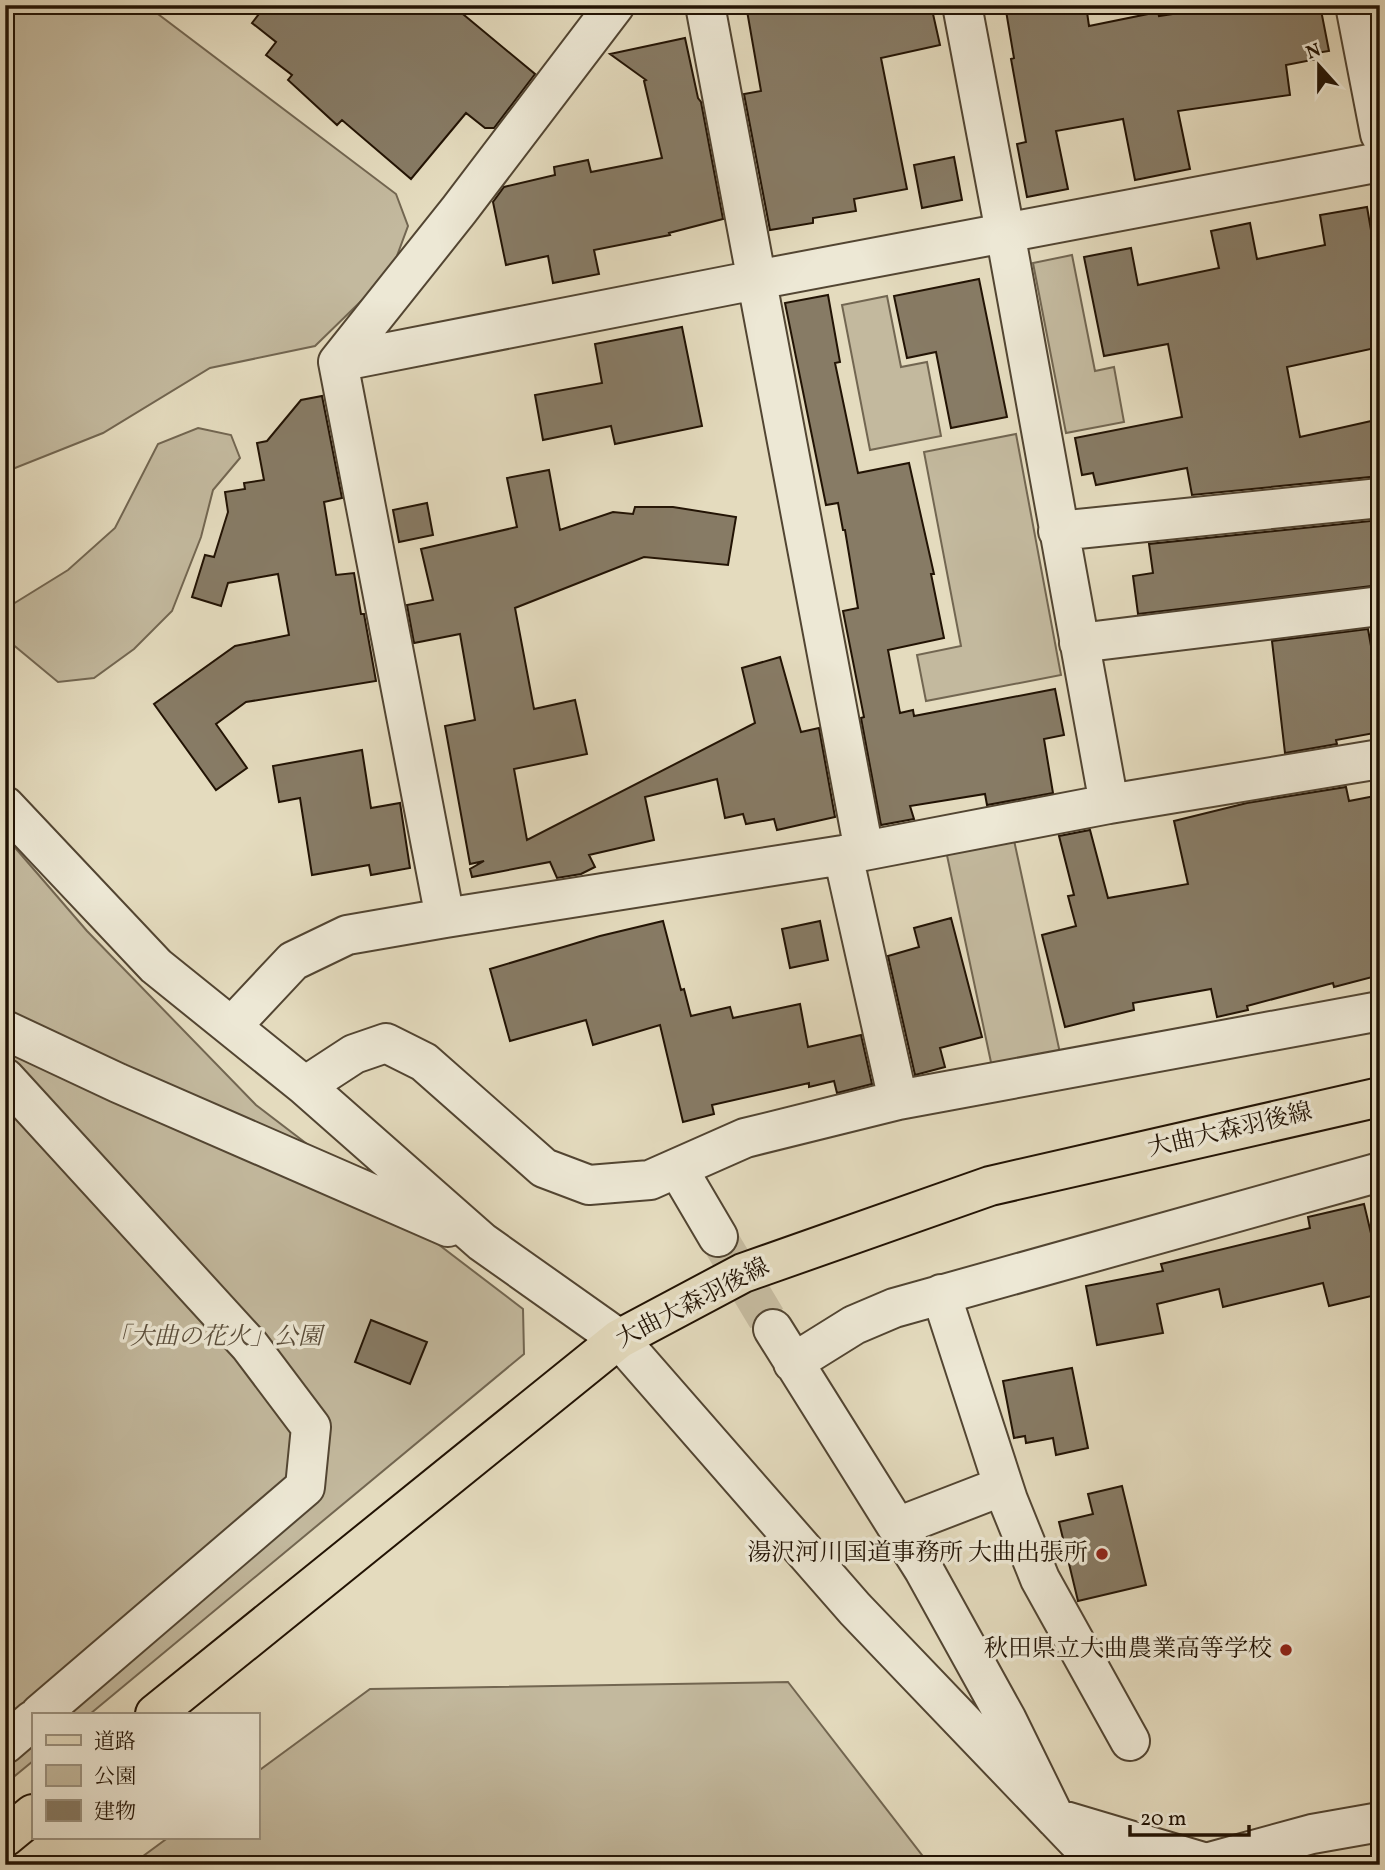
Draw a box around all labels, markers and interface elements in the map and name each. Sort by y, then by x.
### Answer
north arrow [1284,32,1354,102]
text: N [1303,37,1325,67]
street label: 大曲大森羽後線 [1144,1096,1316,1166]
street label: 大曲大森羽後線 [610,1251,776,1357]
park label: 「大曲の花火」公園 [106,1321,326,1355]
place label: 湯沢河川国道事務所 大曲出張所 [747,1537,1088,1571]
marker: 湯沢河川国道事務所 大曲出張所 [1094,1546,1110,1562]
place label: 秋田県立大曲農業高等学校 [984,1633,1272,1667]
marker: 秋田県立大曲農業高等学校 [1278,1642,1294,1658]
legend [32,1713,259,1839]
text: 道路 [94,1728,136,1757]
text: 公園 [94,1763,136,1792]
scale bar [1130,1793,1248,1837]
text: 建物 [94,1798,136,1827]
text: 20 m [1140,1805,1186,1834]

